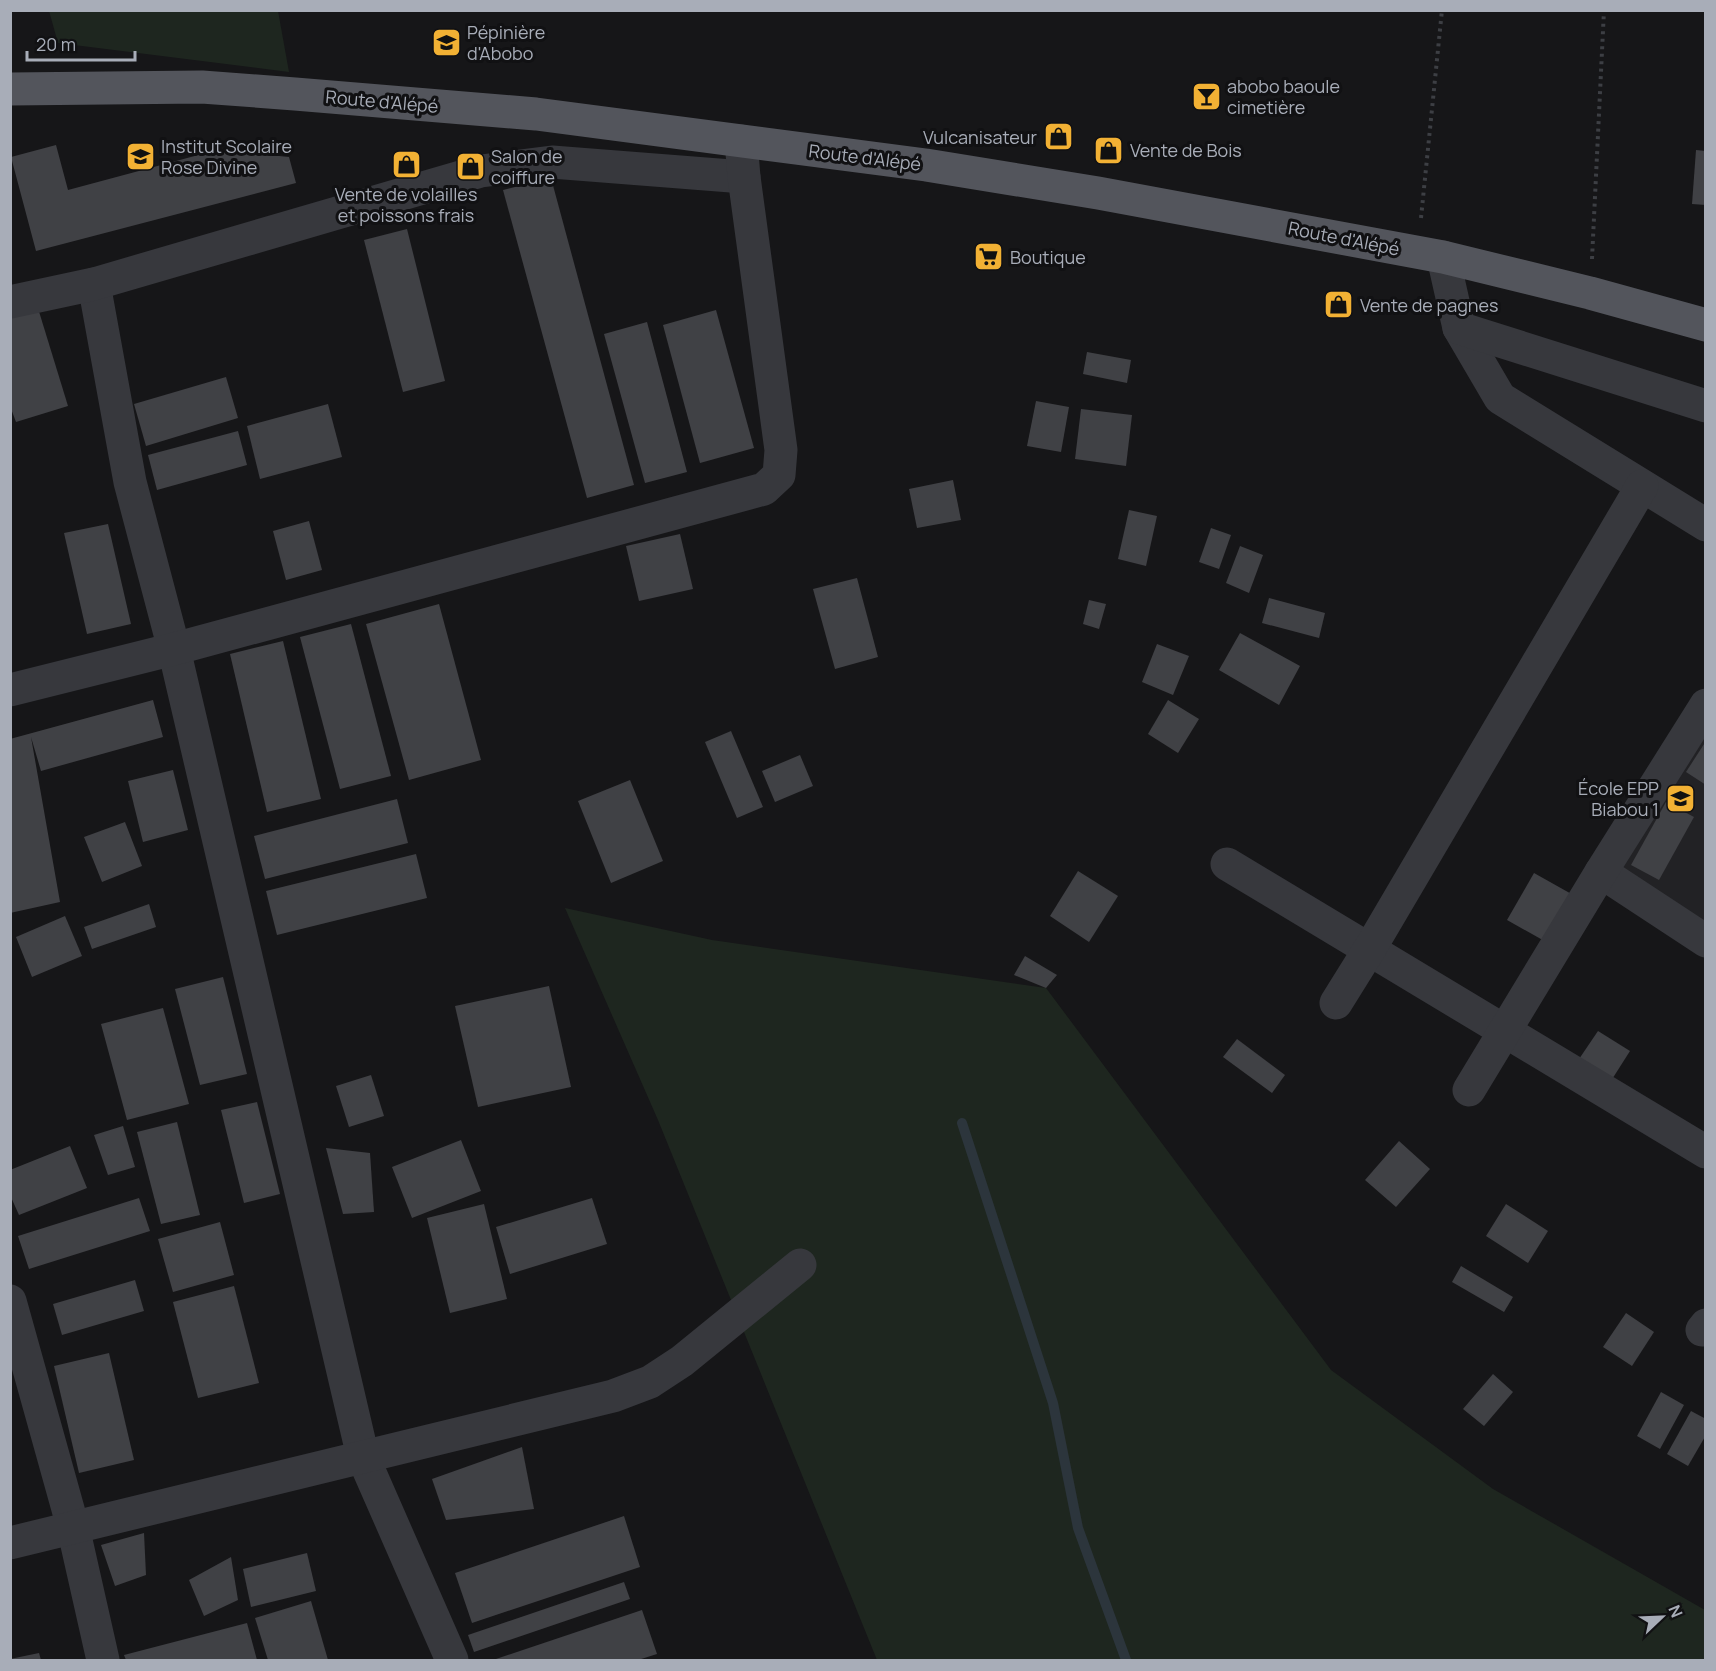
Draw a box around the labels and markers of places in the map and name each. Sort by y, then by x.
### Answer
place label: Pépinière d'Abobo [467,20,545,65]
school or university icon: Pépinière d'Abobo [430,26,462,58]
place label: abobo baoule cimetière [1227,74,1340,119]
bar icon: abobo baoule cimetière [1190,80,1222,112]
shop icon: Vulcanisateur [1042,121,1074,153]
place label: Vulcanisateur [923,125,1037,149]
place label: Institut Scolaire Rose Divine [161,134,292,179]
shop icon: Vente de Bois [1093,134,1125,166]
place label: Vente de Bois [1130,138,1242,162]
school or university icon: Institut Scolaire Rose Divine [124,140,156,172]
place label: Salon de coiffure [491,144,562,189]
shop icon: Vente de volailles et poissons frais [390,149,422,181]
shop icon: Salon de coiffure [454,150,486,182]
place label: Vente de volailles et poissons frais [335,182,477,227]
supermarket icon: Boutique [973,241,1005,273]
place label: Boutique [1010,245,1086,269]
shop icon: Vente de pagnes [1323,289,1355,321]
place label: Vente de pagnes [1360,293,1498,317]
place label: École EPP Biabou 1 [1578,776,1659,821]
school or university icon: École EPP Biabou 1 [1664,782,1696,814]

